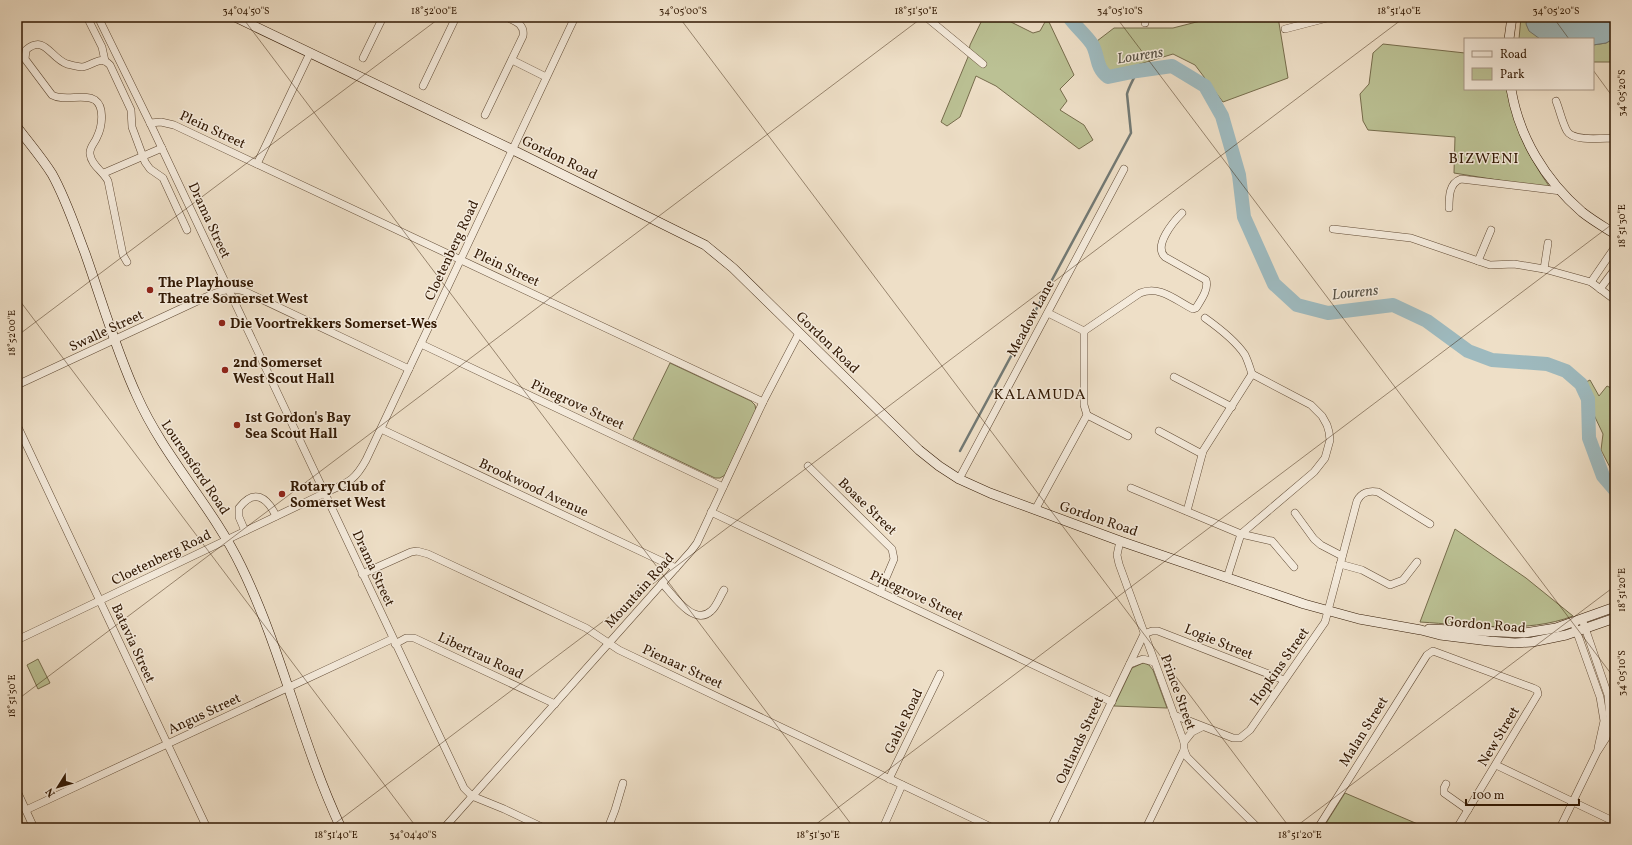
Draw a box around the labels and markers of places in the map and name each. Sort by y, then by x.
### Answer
place label: The Playhouse Theatre Somerset West [158,274,308,309]
marker: The Playhouse Theatre Somerset West [145,285,155,295]
place label: Die Voortrekkers Somerset-Wes [230,315,437,334]
marker: Die Voortrekkers Somerset-Wes [217,318,227,328]
place label: 2nd Somerset West Scout Hall [233,354,335,389]
marker: 2nd Somerset West Scout Hall [220,365,230,375]
place label: 1st Gordon's Bay Sea Scout Hall [245,409,351,444]
marker: 1st Gordon's Bay Sea Scout Hall [232,420,242,430]
place label: Rotary Club of Somerset West [290,478,386,513]
marker: Rotary Club of Somerset West [277,489,287,499]

